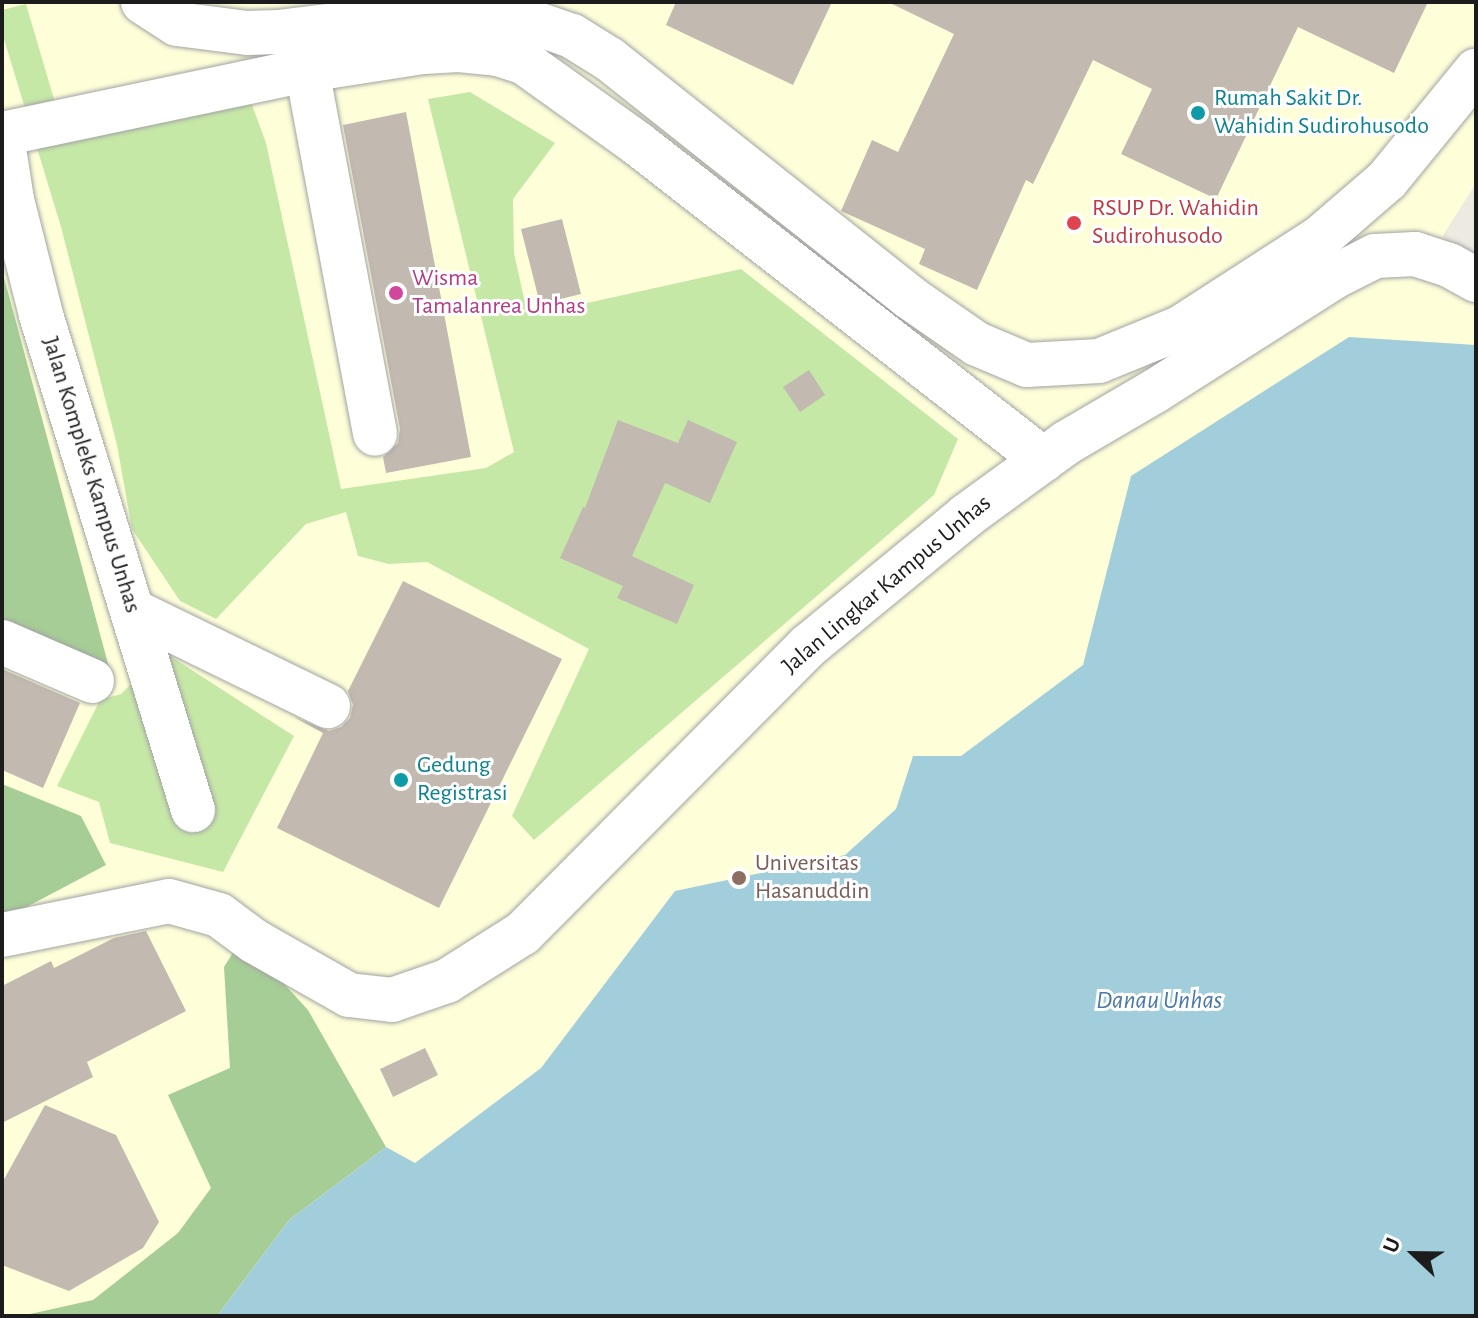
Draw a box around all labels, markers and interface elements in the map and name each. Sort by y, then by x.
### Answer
place label: Rumah Sakit Dr. Wahidin Sudirohusodo [1214,85,1429,141]
marker: Rumah Sakit Dr. Wahidin Sudirohusodo [1189,104,1207,122]
place label: RSUP Dr. Wahidin Sudirohusodo [1092,195,1259,251]
marker: RSUP Dr. Wahidin Sudirohusodo [1063,212,1085,234]
place label: Wisma Tamalanrea Unhas [412,265,585,321]
marker: Wisma Tamalanrea Unhas [387,284,405,302]
street label: Jalan Kompleks Kampus Unhas [35,334,147,616]
street label: Jalan Lingkar Kampus Unhas [777,489,997,681]
place label: Gedung Registrasi [417,752,508,808]
marker: Gedung Registrasi [392,771,410,789]
place label: Universitas Hasanuddin [755,850,869,906]
marker: Universitas Hasanuddin [730,869,748,887]
water label: Danau Unhas [1096,985,1222,1017]
north arrow [1374,1214,1454,1294]
text: U [1379,1234,1405,1256]

